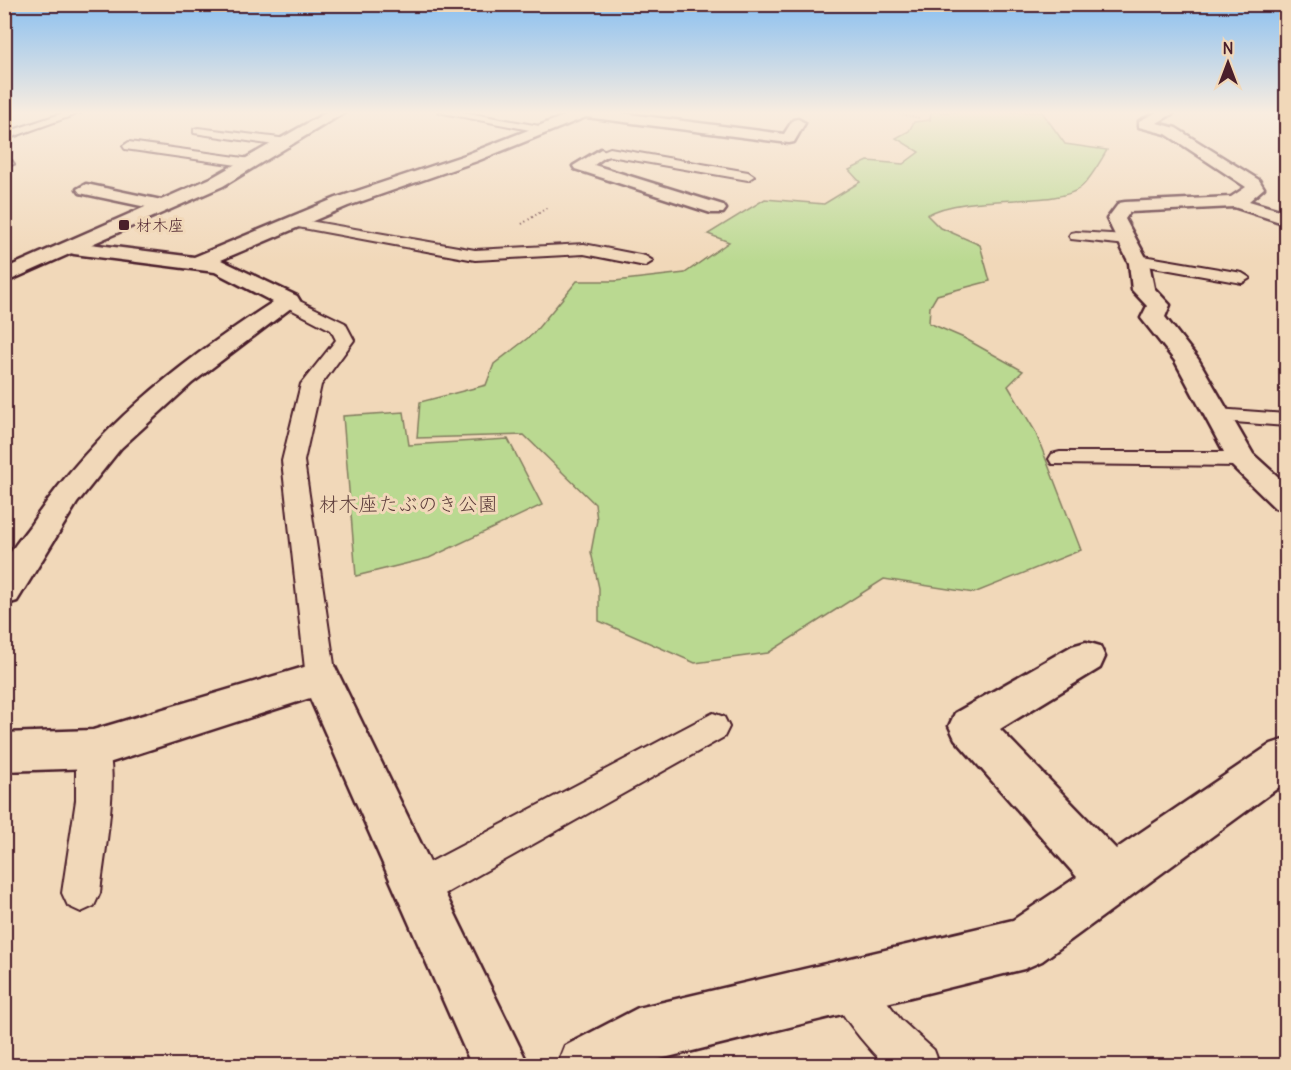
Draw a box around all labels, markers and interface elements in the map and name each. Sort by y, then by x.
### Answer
north arrow [1198,33,1258,93]
text: N [1222,38,1234,58]
place label: 材木座 [136,215,184,235]
marker: 材木座 [117,218,131,232]
park label: 材木座たぶのき公園 [318,491,498,516]

